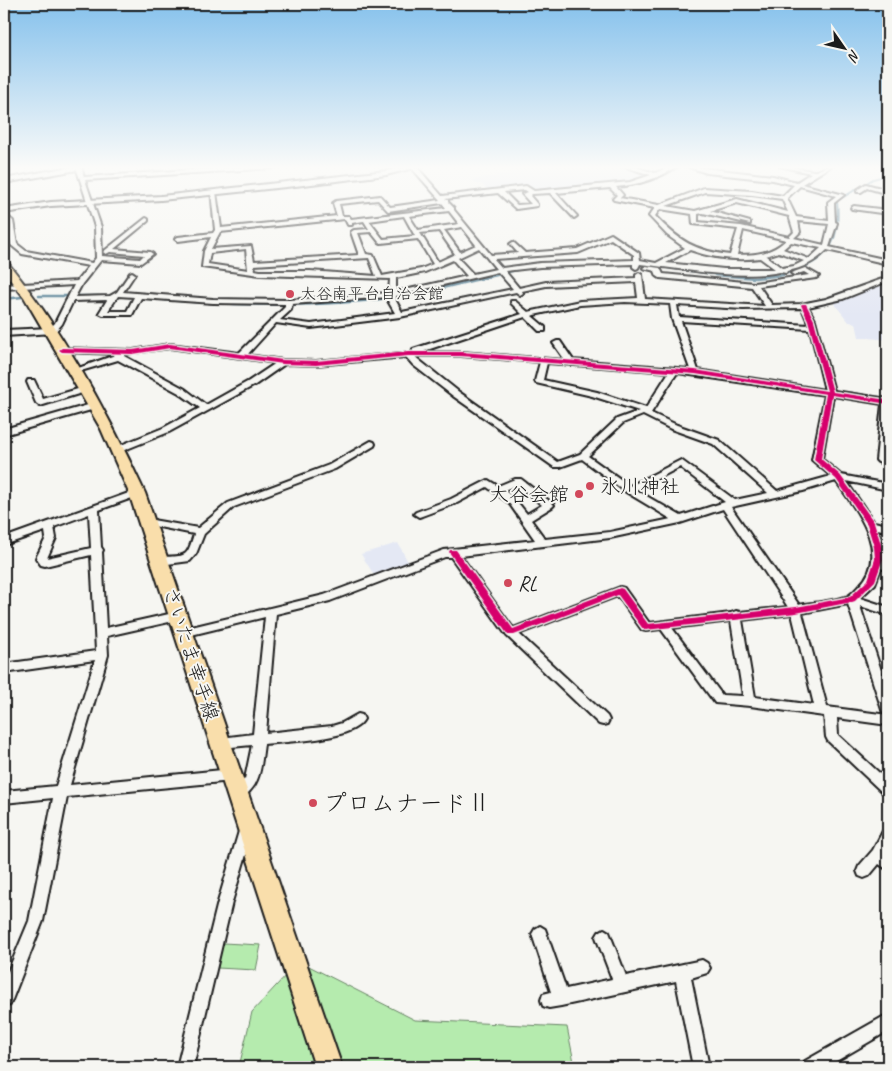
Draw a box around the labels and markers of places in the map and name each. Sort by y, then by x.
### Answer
place label: 大谷南平台自治会館 [300,284,444,304]
marker: 大谷南平台自治会館 [284,288,296,300]
place label: 氷川神社 [600,474,680,499]
marker: 氷川神社 [584,480,596,492]
place label: 大谷会館 [489,482,569,507]
marker: 大谷会館 [573,488,585,500]
place label: RL [518,571,538,596]
marker: RL [502,577,514,589]
place label: プロムナードⅡ [323,788,491,818]
marker: プロムナードⅡ [307,797,319,809]

